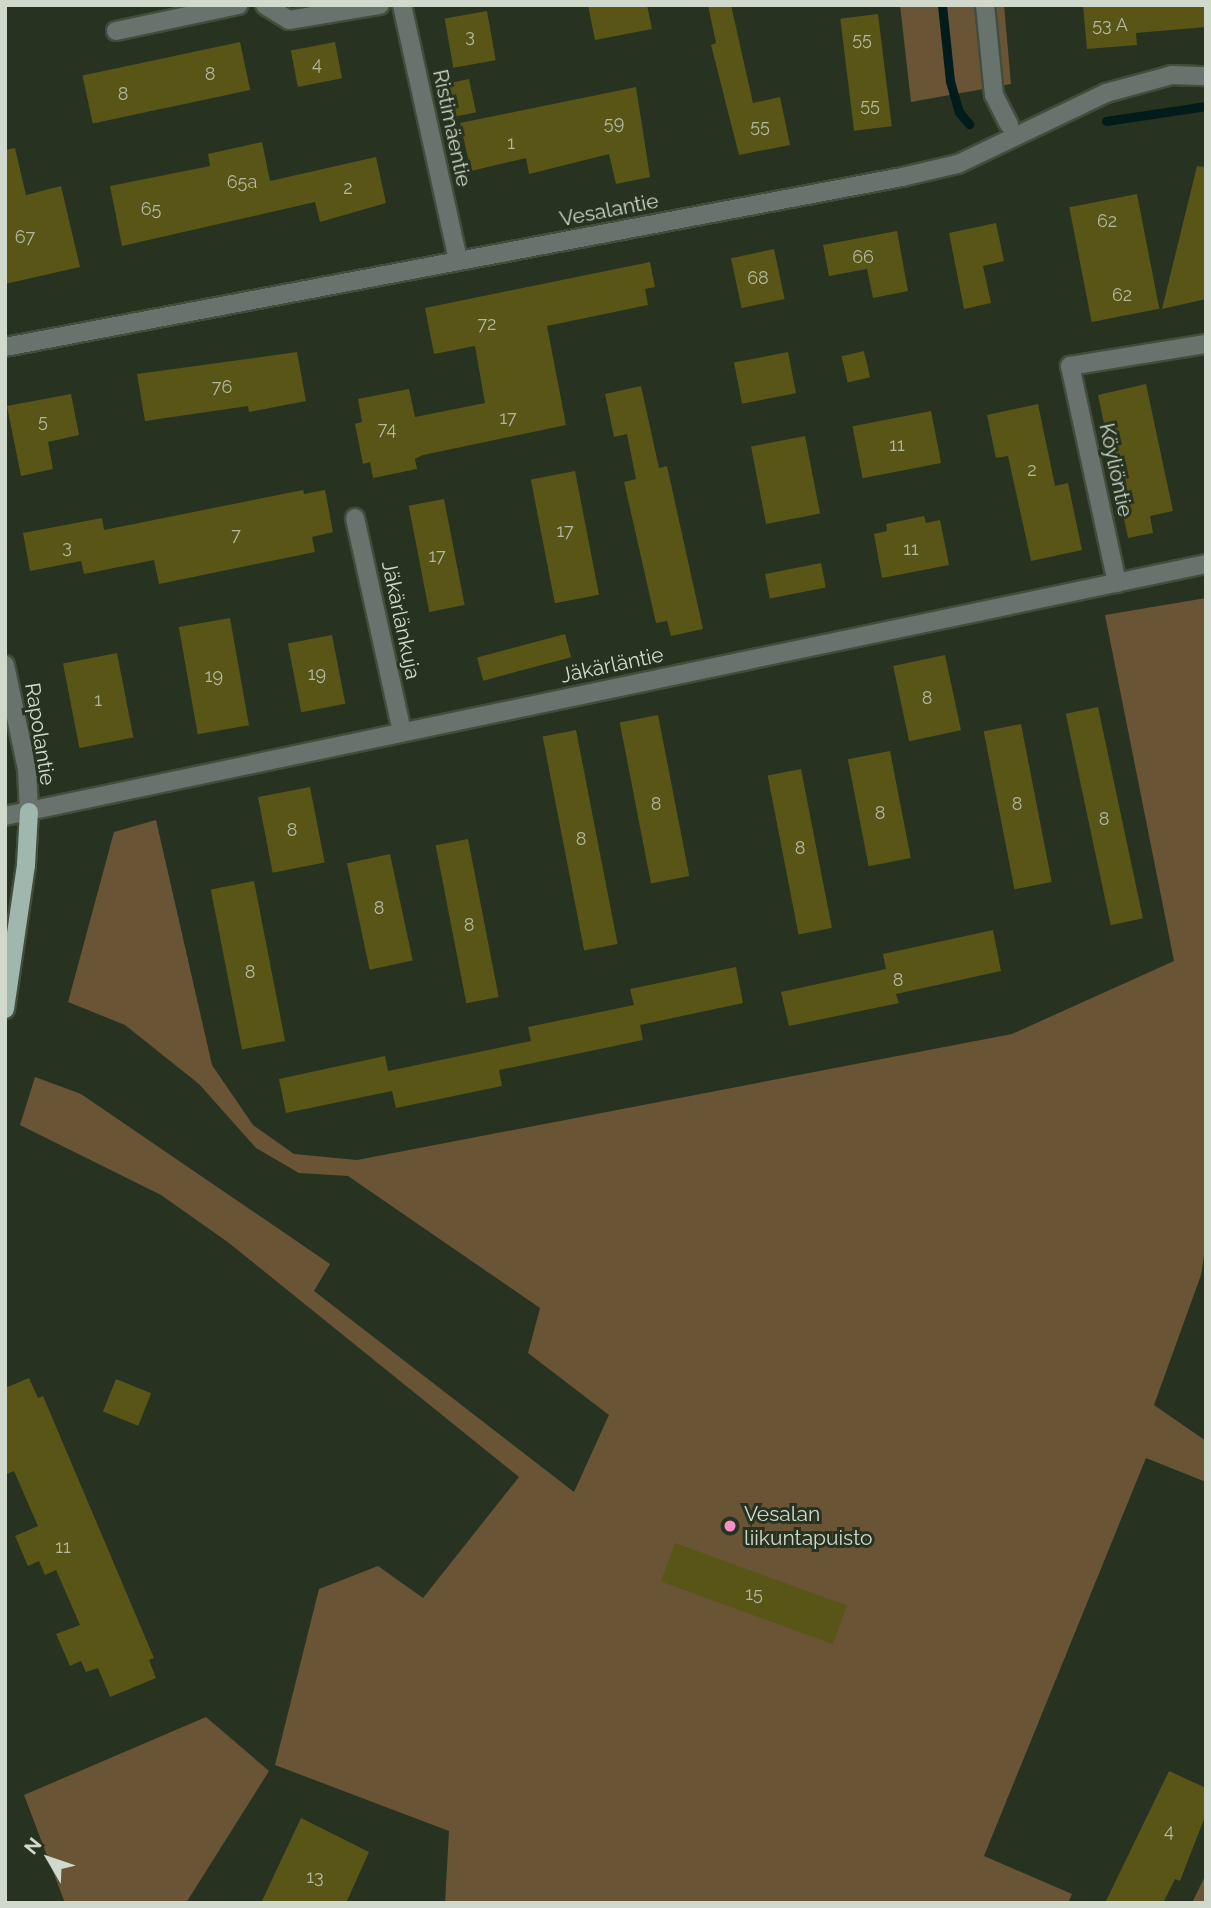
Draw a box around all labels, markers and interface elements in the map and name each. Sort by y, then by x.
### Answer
house number: 53 A [1092,14,1128,36]
house number: 3 [465,25,475,47]
house number: 55 [852,28,872,50]
house number: 4 [312,53,322,75]
house number: 8 [205,63,215,85]
street label: Ristimäentie [427,67,477,189]
house number: 8 [118,83,128,105]
house number: 55 [860,94,880,116]
house number: 59 [604,112,624,134]
house number: 55 [750,115,770,137]
house number: 1 [507,132,515,154]
house number: 65a [227,171,257,193]
house number: 2 [343,177,353,199]
street label: Vesalantie [558,188,660,232]
house number: 65 [141,198,161,220]
house number: 62 [1097,210,1117,232]
house number: 67 [15,226,35,248]
house number: 66 [852,246,874,268]
house number: 68 [747,267,769,289]
house number: 62 [1112,284,1132,306]
house number: 72 [477,313,497,335]
house number: 76 [212,376,232,398]
house number: 17 [499,407,517,429]
house number: 5 [38,410,48,432]
house number: 74 [378,418,396,440]
street label: Köyliöntie [1094,421,1138,519]
house number: 11 [889,434,905,456]
house number: 2 [1027,459,1037,481]
house number: 17 [556,520,574,542]
house number: 7 [231,524,241,546]
house number: 3 [62,536,72,558]
house number: 11 [903,538,919,560]
house number: 17 [428,545,446,567]
street label: Jäkärlänkuja [376,558,426,682]
street label: Jäkärläntie [558,642,666,688]
house number: 19 [308,663,326,685]
house number: 19 [205,665,223,687]
street label: Rapolantie [19,681,61,787]
house number: 8 [922,687,932,709]
house number: 1 [94,689,102,711]
house number: 8 [651,793,661,815]
house number: 8 [1012,793,1022,815]
house number: 8 [875,802,885,824]
house number: 8 [1099,808,1109,830]
house number: 8 [287,819,297,841]
house number: 8 [576,828,586,850]
house number: 8 [795,837,805,859]
house number: 8 [374,897,384,919]
house number: 8 [464,914,474,936]
house number: 8 [245,961,255,983]
house number: 8 [893,969,903,991]
place label: Vesalan liikuntapuisto [744,1501,873,1551]
marker: Vesalan liikuntapuisto [722,1518,738,1534]
house number: 11 [55,1536,71,1558]
house number: 15 [745,1583,763,1605]
house number: 4 [1164,1820,1174,1842]
north arrow [14,1824,84,1894]
text: N [20,1833,46,1858]
house number: 13 [306,1866,324,1888]

